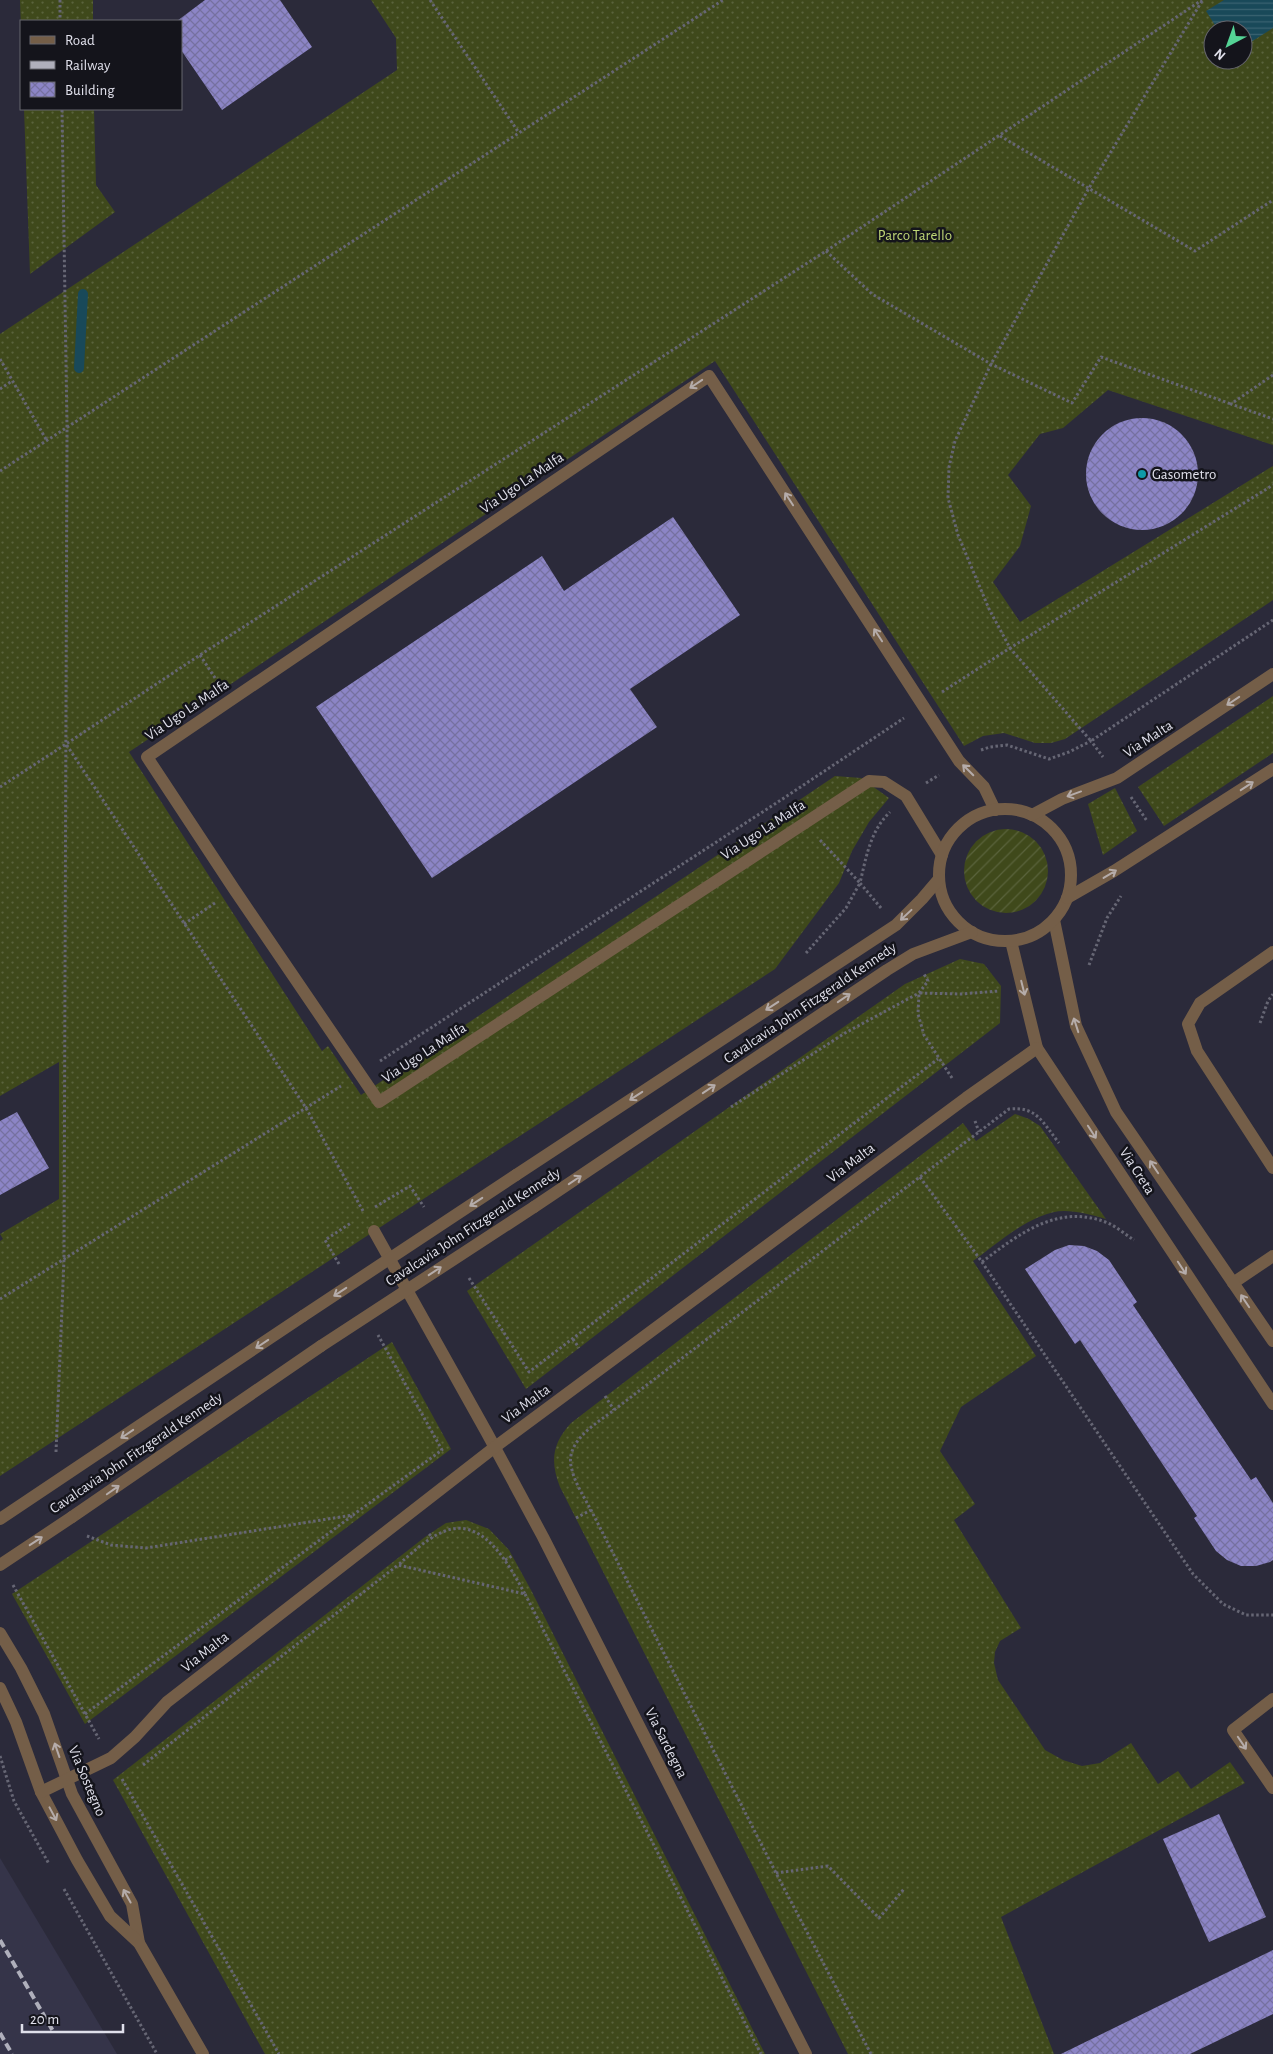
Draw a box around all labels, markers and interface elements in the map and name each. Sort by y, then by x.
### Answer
legend [20,20,182,110]
north arrow [1203,20,1253,70]
text: Road [65,33,95,48]
text: N [1212,46,1228,63]
text: Railway [65,58,111,73]
text: Building [65,83,115,98]
park label: Parco Tarello [878,228,952,243]
one-way arrow [690,379,704,389]
street label: Via Ugo La Malfa [477,450,567,516]
place label: Gasometro [1152,467,1216,482]
marker: Gasometro [1136,468,1148,480]
one-way arrow [784,493,794,507]
one-way arrow [872,629,882,643]
street label: Via Ugo La Malfa [142,677,232,743]
one-way arrow [1226,696,1240,706]
street label: Via Malta [1121,718,1175,760]
one-way arrow [962,764,974,776]
one-way arrow [1239,781,1253,791]
one-way arrow [1066,790,1082,799]
street label: Via Ugo La Malfa [718,797,808,863]
one-way arrow [1102,868,1116,878]
one-way arrow [900,909,912,921]
street label: Cavalcavia John Fitzgerald Kennedy [721,939,900,1066]
one-way arrow [1019,980,1028,996]
one-way arrow [837,993,851,1003]
one-way arrow [765,1001,779,1011]
one-way arrow [1071,1017,1081,1033]
street label: Via Ugo La Malfa [379,1020,469,1086]
one-way arrow [702,1084,716,1094]
one-way arrow [630,1091,644,1101]
one-way arrow [1087,1125,1097,1139]
street label: Via Malta [824,1140,878,1186]
street label: Via Creta [1116,1145,1158,1197]
one-way arrow [1149,1160,1159,1174]
street label: Cavalcavia John Fitzgerald Kennedy [383,1165,563,1289]
one-way arrow [567,1175,581,1185]
one-way arrow [469,1197,483,1207]
one-way arrow [1176,1261,1187,1275]
one-way arrow [428,1266,442,1276]
one-way arrow [333,1286,347,1297]
one-way arrow [1240,1294,1250,1308]
one-way arrow [255,1338,269,1349]
street label: Via Malta [499,1382,553,1426]
street label: Cavalcavia John Fitzgerald Kennedy [47,1389,226,1516]
one-way arrow [121,1429,135,1439]
one-way arrow [105,1485,119,1495]
one-way arrow [29,1536,43,1546]
street label: Via Malta [179,1629,232,1675]
street label: Via Sardegna [642,1706,690,1780]
one-way arrow [1237,1735,1247,1749]
one-way arrow [51,1743,61,1759]
street label: Via Sostegno [65,1744,109,1818]
one-way arrow [48,1806,58,1821]
one-way arrow [122,1890,132,1904]
scale bar [22,2002,124,2034]
text: 20 m [30,2012,59,2027]

